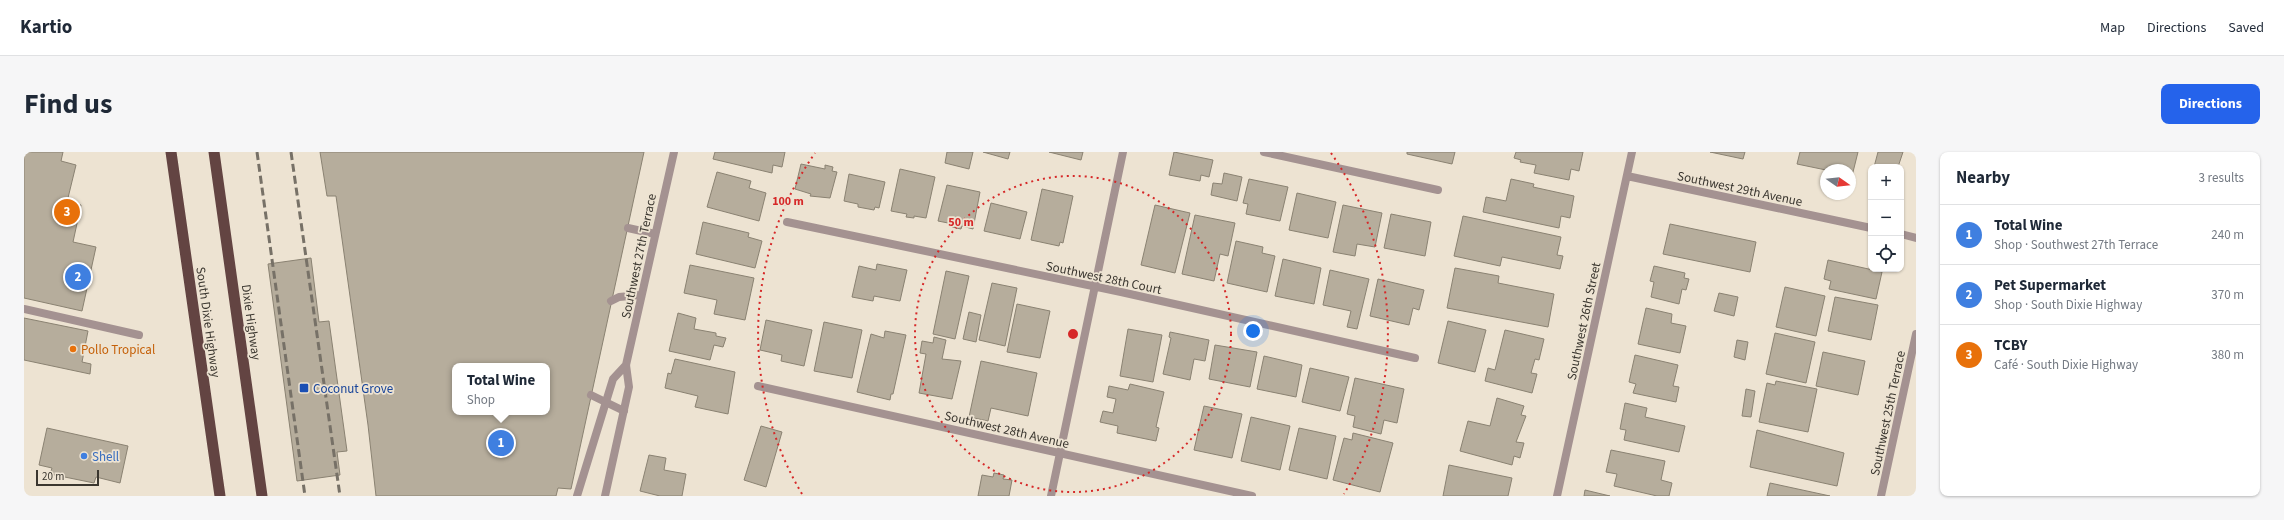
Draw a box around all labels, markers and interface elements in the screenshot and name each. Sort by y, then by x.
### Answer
text: Kartio [20,14,72,41]
text: Map [2100,18,2125,38]
text: Directions [2147,18,2206,38]
text: Saved [2228,18,2264,38]
text: Find us [24,84,112,124]
button: Directions [2161,84,2260,124]
north arrow [1820,164,1856,200]
map controls [1868,164,1904,272]
button: + [1868,164,1904,200]
text: Nearby [1956,166,2010,190]
street label: Southwest 29th Avenue [1676,167,1804,211]
text: 3 results [2199,169,2244,187]
street label: Southwest 27th Terrace [617,192,661,320]
text: 100 m [772,193,804,210]
pin: 3 [54,197,80,227]
button: − [1868,200,1904,236]
text: 50 m [948,214,974,231]
text: Total Wine [1994,215,2062,236]
text: 1 [1966,226,1972,244]
text: 240 m [2211,226,2244,244]
button: locate [1868,236,1904,272]
text: Shop · Southwest 27th Terrace [1994,236,2158,254]
street label: Southwest 28th Court [1044,257,1164,299]
street label: Southwest 26th Street [1563,260,1605,382]
pin: 2 [65,262,91,292]
street label: South Dixie Highway [191,266,225,379]
text: Pet Supermarket [1994,275,2106,296]
street label: Dixie Highway [237,283,265,361]
text: 2 [1966,286,1972,304]
text: 370 m [2211,286,2244,304]
text: Shop · South Dixie Highway [1994,296,2142,314]
your location [1243,321,1263,341]
centre of rings [1066,327,1080,341]
text: TCBY [1994,335,2027,356]
place label: Pollo Tropical [81,341,155,359]
marker: Pollo Tropical [68,344,78,354]
text: 3 [1966,346,1972,364]
text: 380 m [2211,346,2244,364]
street label: Southwest 25th Terrace [1866,349,1910,477]
text: Café · South Dixie Highway [1994,356,2138,374]
popup [452,363,550,415]
text: Total Wine [467,370,535,391]
place label: Coconut Grove [313,380,393,398]
marker: Coconut Grove [298,382,310,394]
text: Shop [467,391,495,409]
street label: Southwest 28th Avenue [943,407,1071,453]
pin: 1 [488,428,514,458]
place label: Shell [92,448,119,466]
marker: Shell [79,451,89,461]
scale bar [36,468,99,487]
text: 20 m [42,469,64,484]

